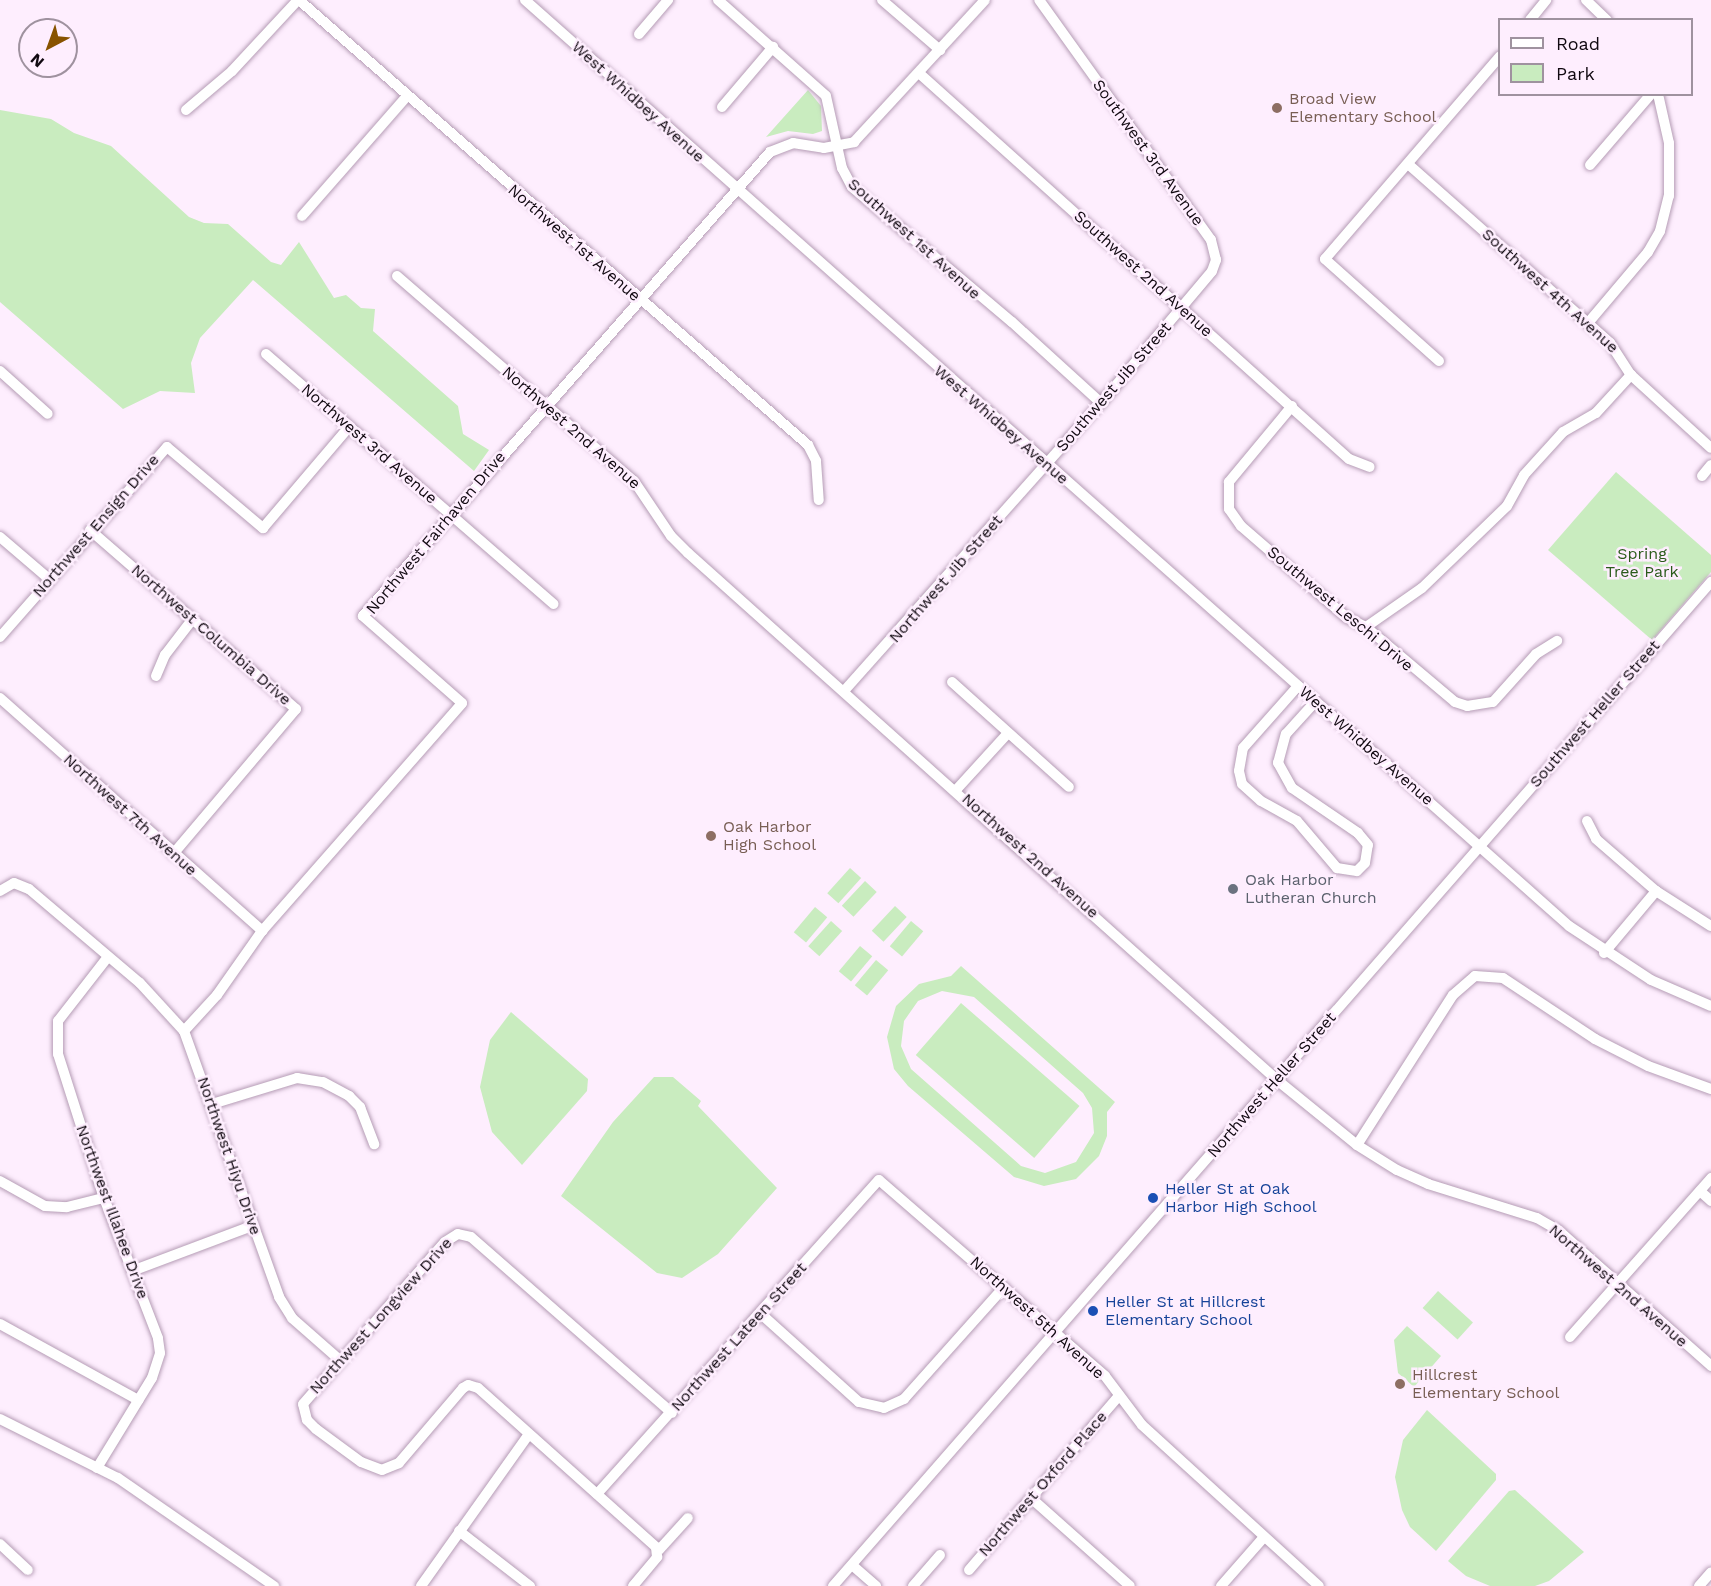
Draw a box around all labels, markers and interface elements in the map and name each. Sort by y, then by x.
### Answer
north arrow [18,18,78,78]
legend [1498,18,1693,96]
text: Road [1556,33,1600,54]
street label: West Whidbey Avenue [567,37,709,167]
text: N [26,49,48,72]
text: Park [1556,63,1595,84]
street label: Southwest 3rd Avenue [1088,76,1208,230]
place label: Broad View Elementary School [1289,89,1437,127]
marker: Broad View Elementary School [1270,101,1284,115]
street label: Southwest 1st Avenue [843,174,985,304]
street label: Northwest 1st Avenue [504,180,644,306]
street label: Southwest 2nd Avenue [1070,206,1216,342]
street label: Southwest 4th Avenue [1478,224,1622,358]
street label: Southwest Jib Street [1052,318,1176,456]
street label: West Whidbey Avenue [929,361,1073,489]
street label: Northwest 2nd Avenue [498,362,644,494]
street label: Northwest 3rd Avenue [297,380,441,508]
street label: Northwest Fairhaven Drive [362,448,510,618]
street label: Northwest Ensign Drive [29,451,163,601]
street label: Northwest Jib Street [885,511,1007,647]
street label: Southwest Leschi Drive [1263,542,1417,676]
park label: Spring Tree Park [1605,544,1679,582]
street label: Northwest Columbia Drive [127,560,295,710]
street label: Southwest Heller Street [1526,636,1664,792]
street label: West Whidbey Avenue [1294,682,1438,810]
street label: Northwest 7th Avenue [59,750,201,880]
street label: Northwest 2nd Avenue [957,789,1103,923]
place label: Oak Harbor High School [723,817,816,855]
marker: Oak Harbor High School [704,829,718,843]
place label: Oak Harbor Lutheran Church [1245,870,1377,908]
marker: Oak Harbor Lutheran Church [1226,882,1240,896]
street label: Northwest Heller Street [1204,1008,1340,1162]
street label: Northwest Hiyu Drive [193,1074,265,1238]
street label: Northwest Illahee Drive [72,1122,152,1302]
place label: Heller St at Oak Harbor High School [1165,1179,1317,1217]
marker: Heller St at Oak Harbor High School [1146,1191,1160,1205]
street label: Northwest 2nd Avenue [1545,1220,1691,1352]
street label: Northwest Longview Drive [306,1234,456,1398]
street label: Northwest 5th Avenue [966,1252,1108,1384]
street label: Northwest Lateen Street [667,1259,811,1415]
place label: Heller St at Hillcrest Elementary School [1105,1292,1266,1330]
marker: Heller St at Hillcrest Elementary School [1086,1304,1100,1318]
place label: Hillcrest Elementary School [1412,1365,1560,1403]
marker: Hillcrest Elementary School [1393,1377,1407,1391]
street label: Northwest Oxford Place [975,1407,1111,1561]

